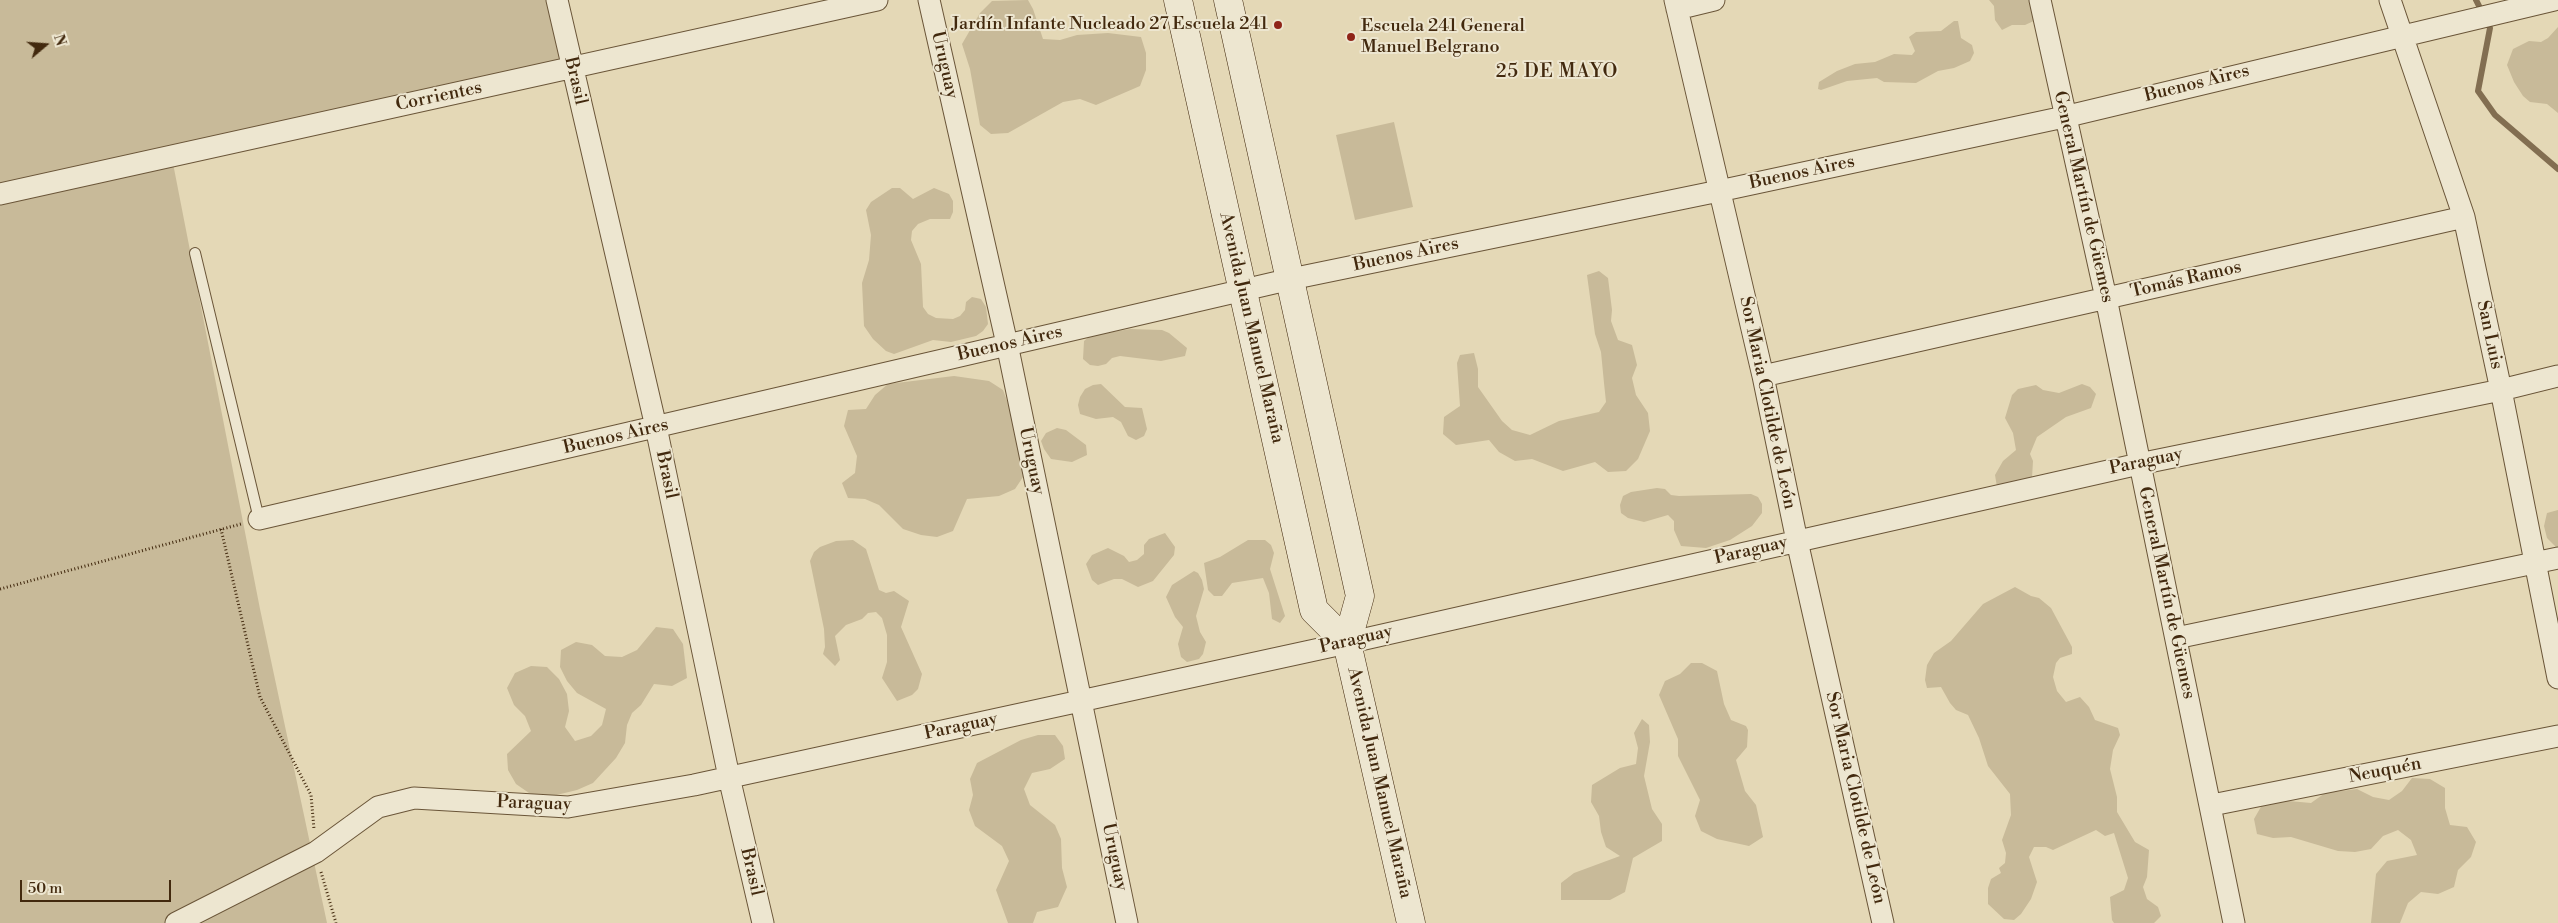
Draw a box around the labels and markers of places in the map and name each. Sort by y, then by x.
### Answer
place label: Jardín Infante Nucleado 27 Escuela 241 [951,14,1268,36]
place label: Escuela 241 General Manuel Belgrano [1361,16,1525,58]
marker: Jardín Infante Nucleado 27 Escuela 241 [1272,19,1284,31]
marker: Escuela 241 General Manuel Belgrano [1345,31,1357,43]

